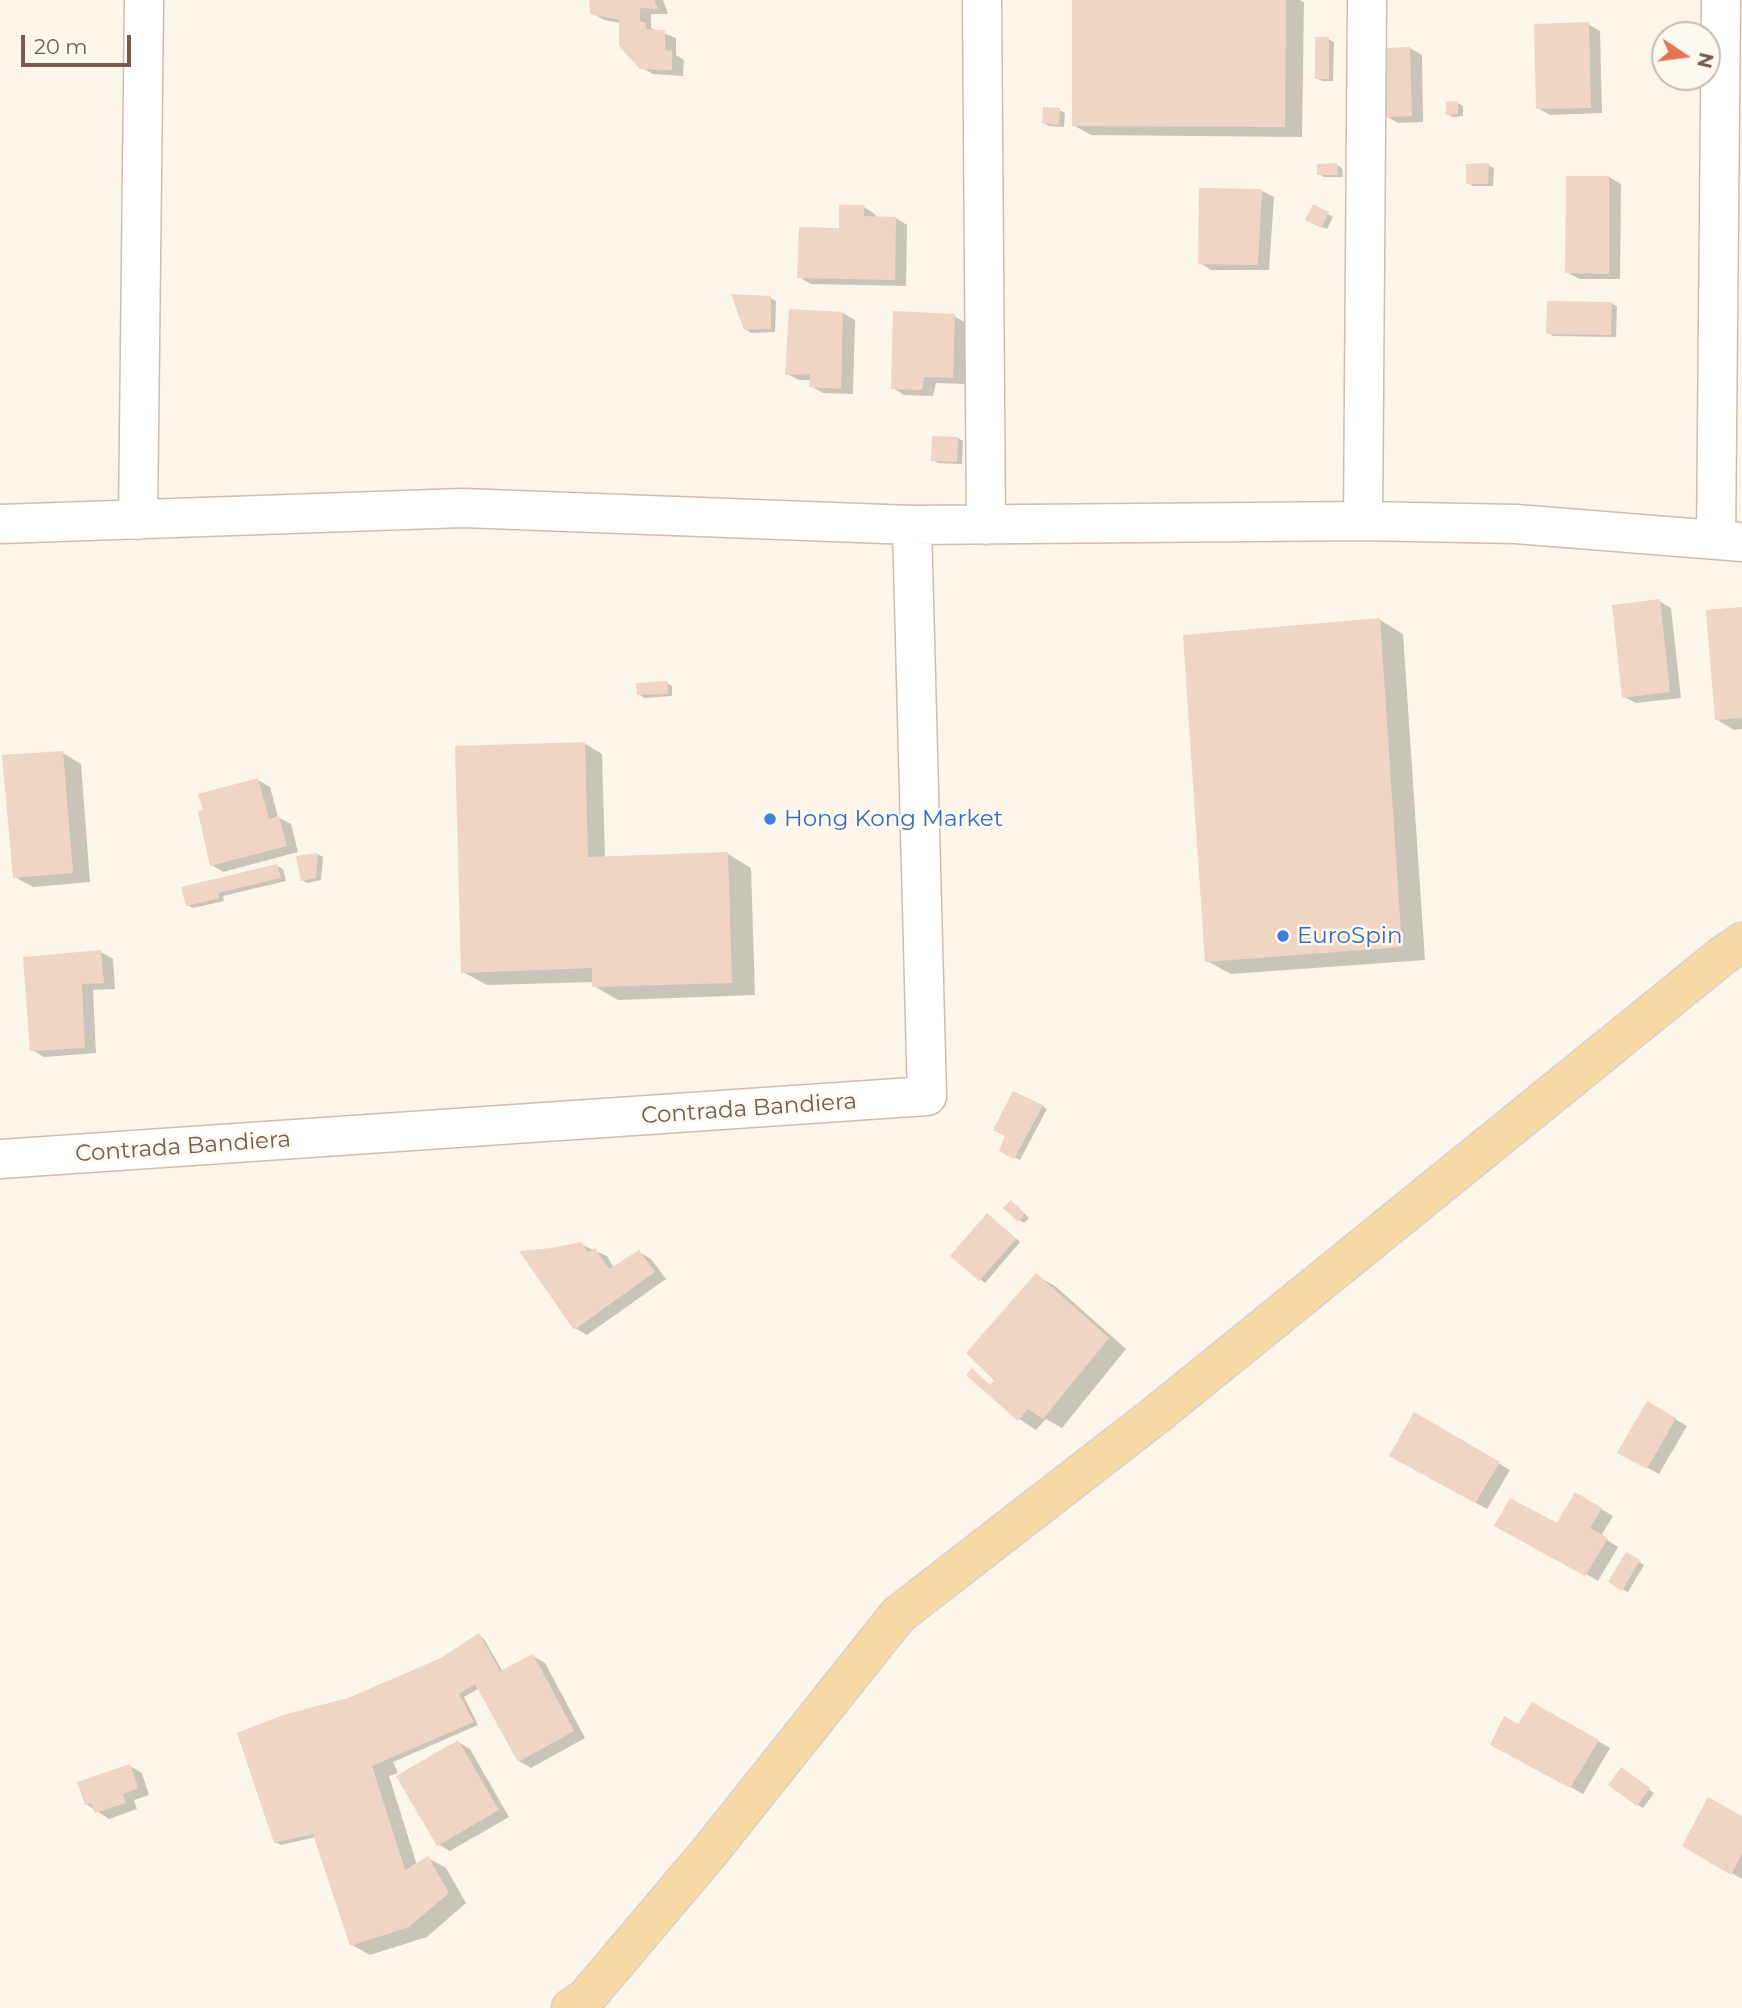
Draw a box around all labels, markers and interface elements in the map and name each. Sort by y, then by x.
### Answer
scale bar [24,21,135,65]
north arrow [1651,21,1721,91]
text: 20 m [34,34,88,59]
text: N [1692,50,1718,70]
place label: Hong Kong Market [784,805,1003,833]
marker: Hong Kong Market [762,811,778,827]
place label: EuroSpin [1297,922,1402,950]
marker: EuroSpin [1275,928,1291,944]
street label: Contrada Bandiera [640,1088,858,1130]
street label: Contrada Bandiera [74,1126,292,1168]

